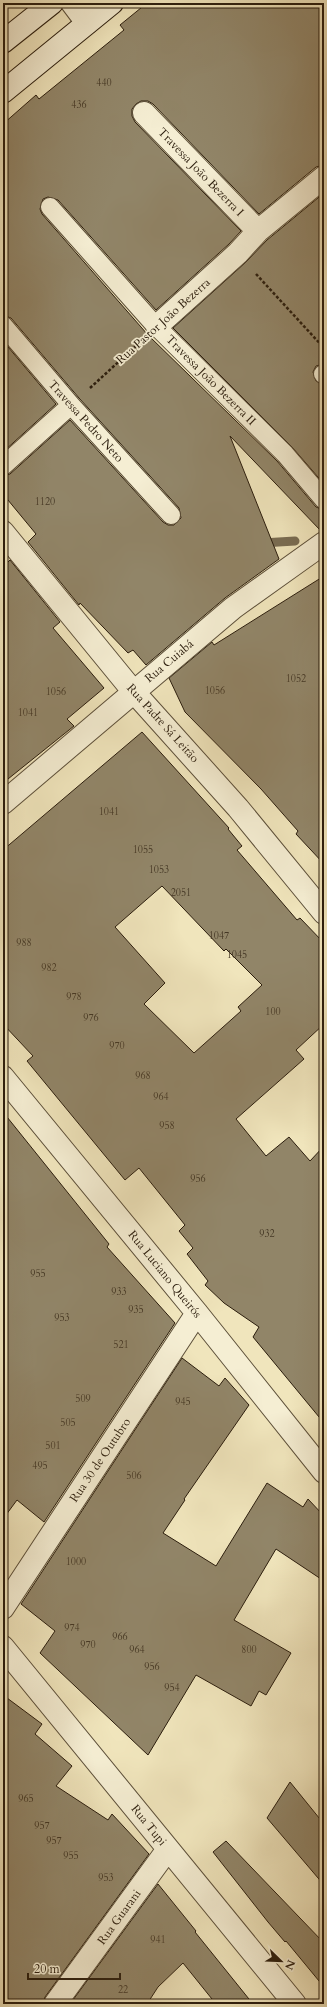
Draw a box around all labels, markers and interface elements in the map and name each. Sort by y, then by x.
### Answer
house number: 440 [96,76,112,90]
house number: 436 [71,98,87,112]
street label: Travessa João Bezerra I [154,124,248,220]
street label: Rua Pastor João Bezerra [113,274,214,368]
street label: Travessa João Bezerra II [162,331,260,429]
street label: Travessa Pedro Neto [45,377,128,466]
house number: 1120 [35,495,55,509]
street label: Rua Cuiabá [141,635,197,686]
house number: 1052 [286,672,306,686]
street label: Rua Padre Sá Leitão [123,680,203,766]
house number: 1056 [205,684,225,698]
house number: 1056 [46,685,66,699]
house number: 1041 [18,706,38,720]
house number: 1041 [99,805,119,819]
house number: 1055 [133,843,153,857]
house number: 1053 [149,863,169,877]
house number: 2051 [171,886,191,900]
house number: 1047 [209,929,229,943]
house number: 988 [16,936,32,950]
house number: 1045 [227,948,247,962]
house number: 982 [41,961,57,975]
house number: 978 [66,990,82,1004]
house number: 100 [265,1005,281,1019]
house number: 976 [83,1011,99,1025]
house number: 970 [109,1039,125,1053]
house number: 968 [135,1069,151,1083]
house number: 964 [153,1090,169,1104]
house number: 958 [159,1119,175,1133]
house number: 956 [190,1172,206,1186]
street label: Rua Luciano Queirós [125,1227,205,1321]
house number: 932 [259,1227,275,1241]
house number: 955 [30,1267,46,1281]
house number: 933 [111,1285,127,1299]
house number: 935 [128,1303,144,1317]
house number: 953 [54,1311,70,1325]
house number: 521 [113,1338,129,1352]
house number: 509 [75,1392,91,1406]
house number: 945 [175,1395,191,1409]
street label: Rua 30 de Outubro [66,1414,134,1505]
house number: 505 [60,1416,76,1430]
house number: 501 [45,1439,61,1453]
house number: 495 [32,1459,48,1473]
house number: 506 [126,1469,142,1483]
house number: 1000 [66,1555,86,1569]
house number: 974 [64,1621,80,1635]
house number: 966 [112,1630,128,1644]
house number: 970 [80,1638,96,1652]
house number: 964 [129,1643,145,1657]
house number: 800 [241,1643,257,1657]
house number: 956 [144,1660,160,1674]
house number: 954 [164,1681,180,1695]
house number: 965 [18,1792,34,1806]
street label: Rua Tupi [128,1801,171,1849]
house number: 957 [34,1819,50,1833]
house number: 957 [46,1834,62,1848]
house number: 955 [63,1849,79,1863]
house number: 953 [98,1871,114,1885]
street label: Rua Guarani [94,1886,145,1948]
house number: 941 [150,1933,166,1947]
north arrow [261,1941,301,1981]
scale bar [28,1955,120,1981]
text: N [281,1957,299,1972]
text: 20 m [34,1961,61,1977]
house number: 22 [118,1983,128,1997]

